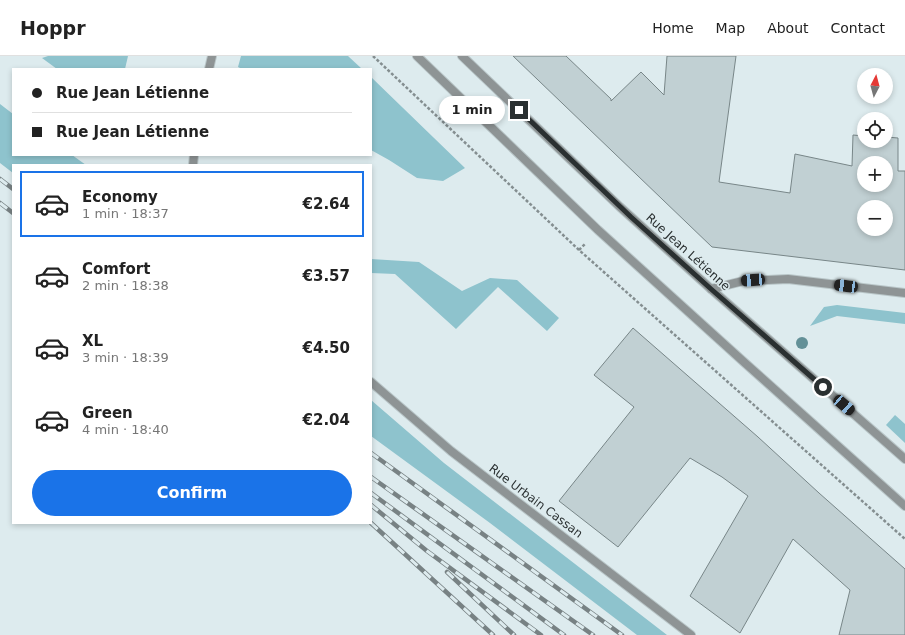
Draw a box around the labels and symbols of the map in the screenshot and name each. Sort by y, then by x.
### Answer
north arrow [857,68,893,104]
callout: 1 min [439,96,505,124]
route end [510,101,528,119]
street label: Rue Jean Létienne [643,211,733,293]
car [741,273,765,287]
car [833,279,859,293]
route start [814,378,832,396]
car [831,393,857,417]
street label: Rue Urbain Cassan [487,461,585,541]

